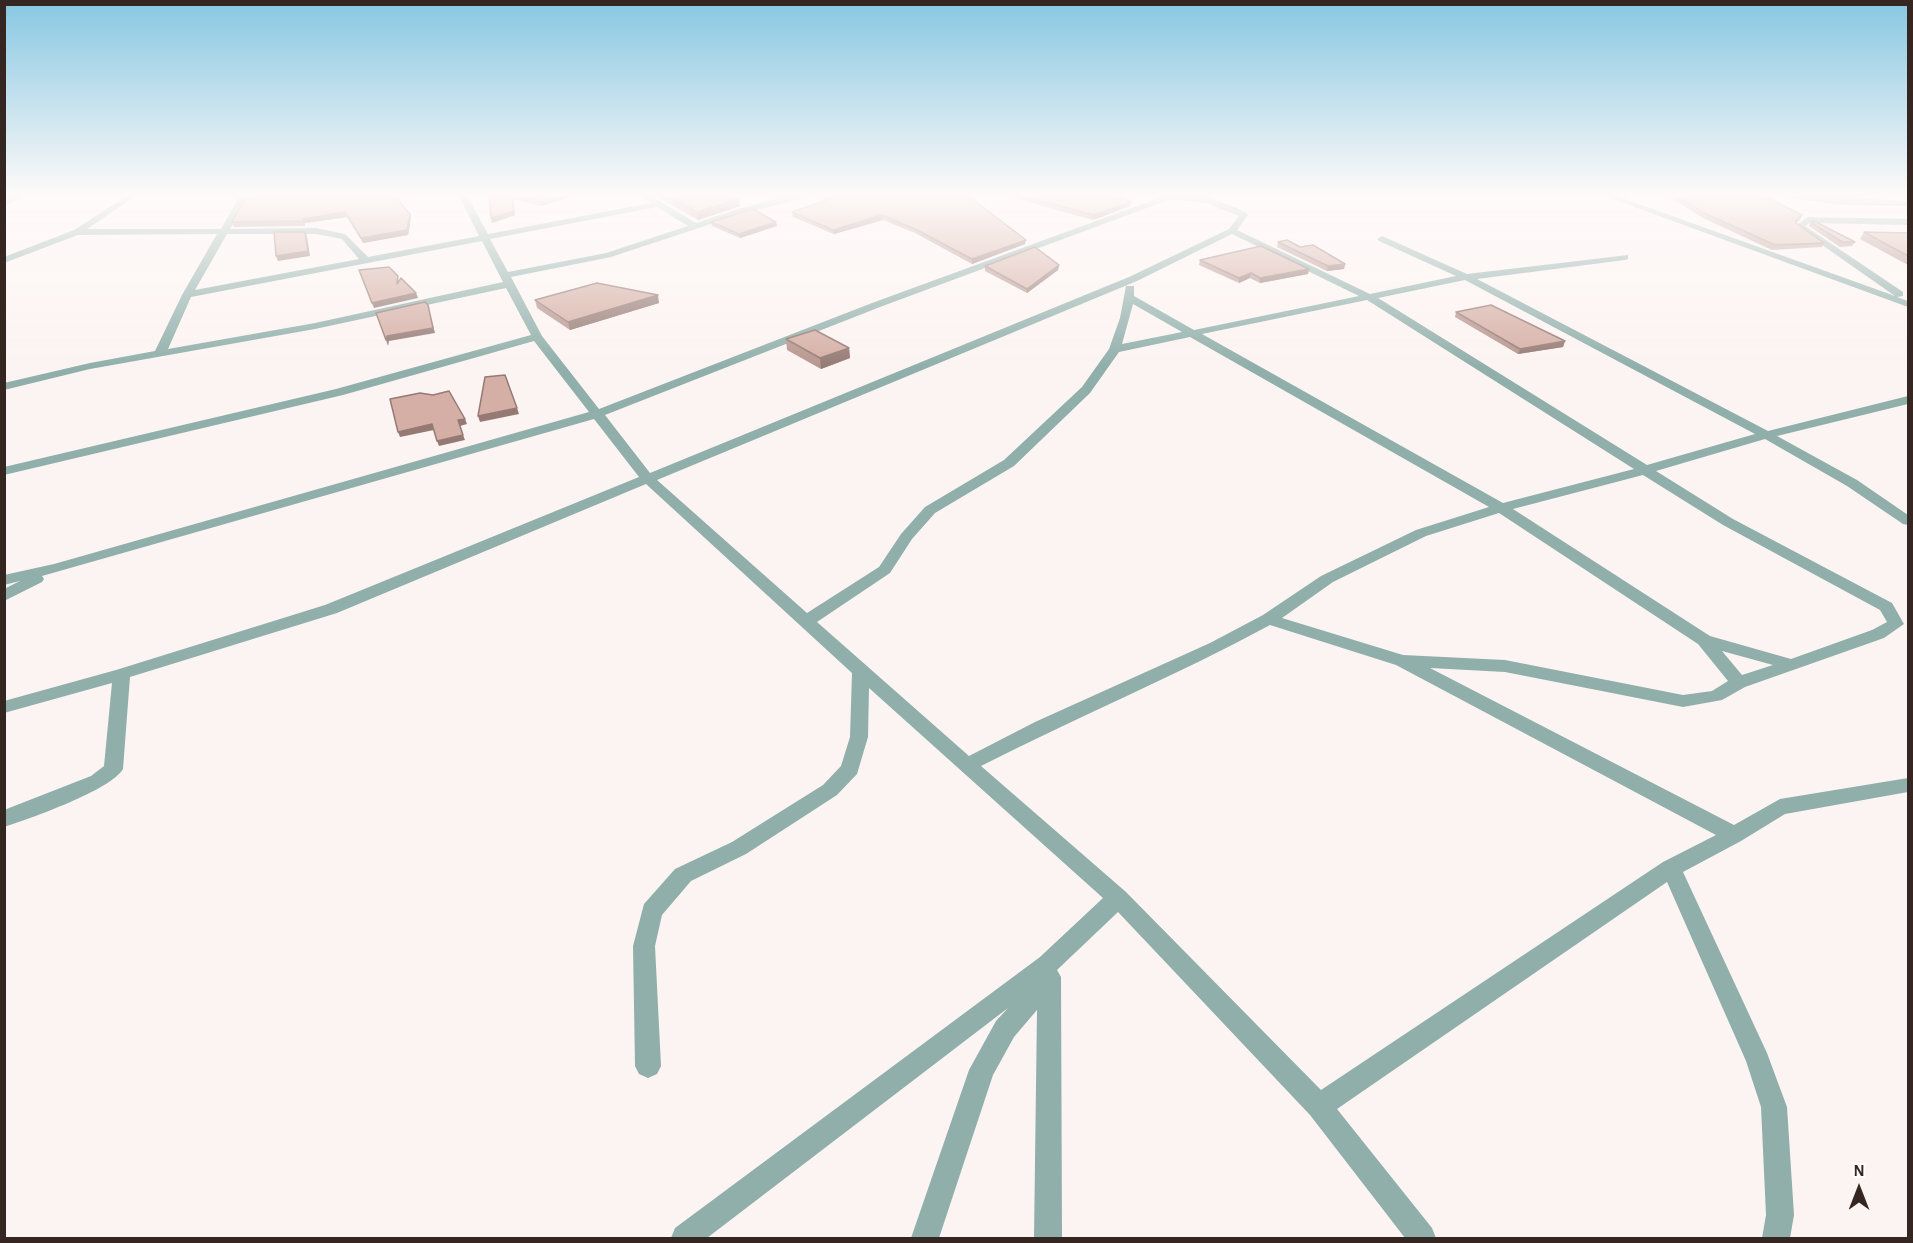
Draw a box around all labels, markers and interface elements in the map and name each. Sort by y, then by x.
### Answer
north arrow [1829,1159,1889,1219]
text: N [1853,1163,1865,1179]

